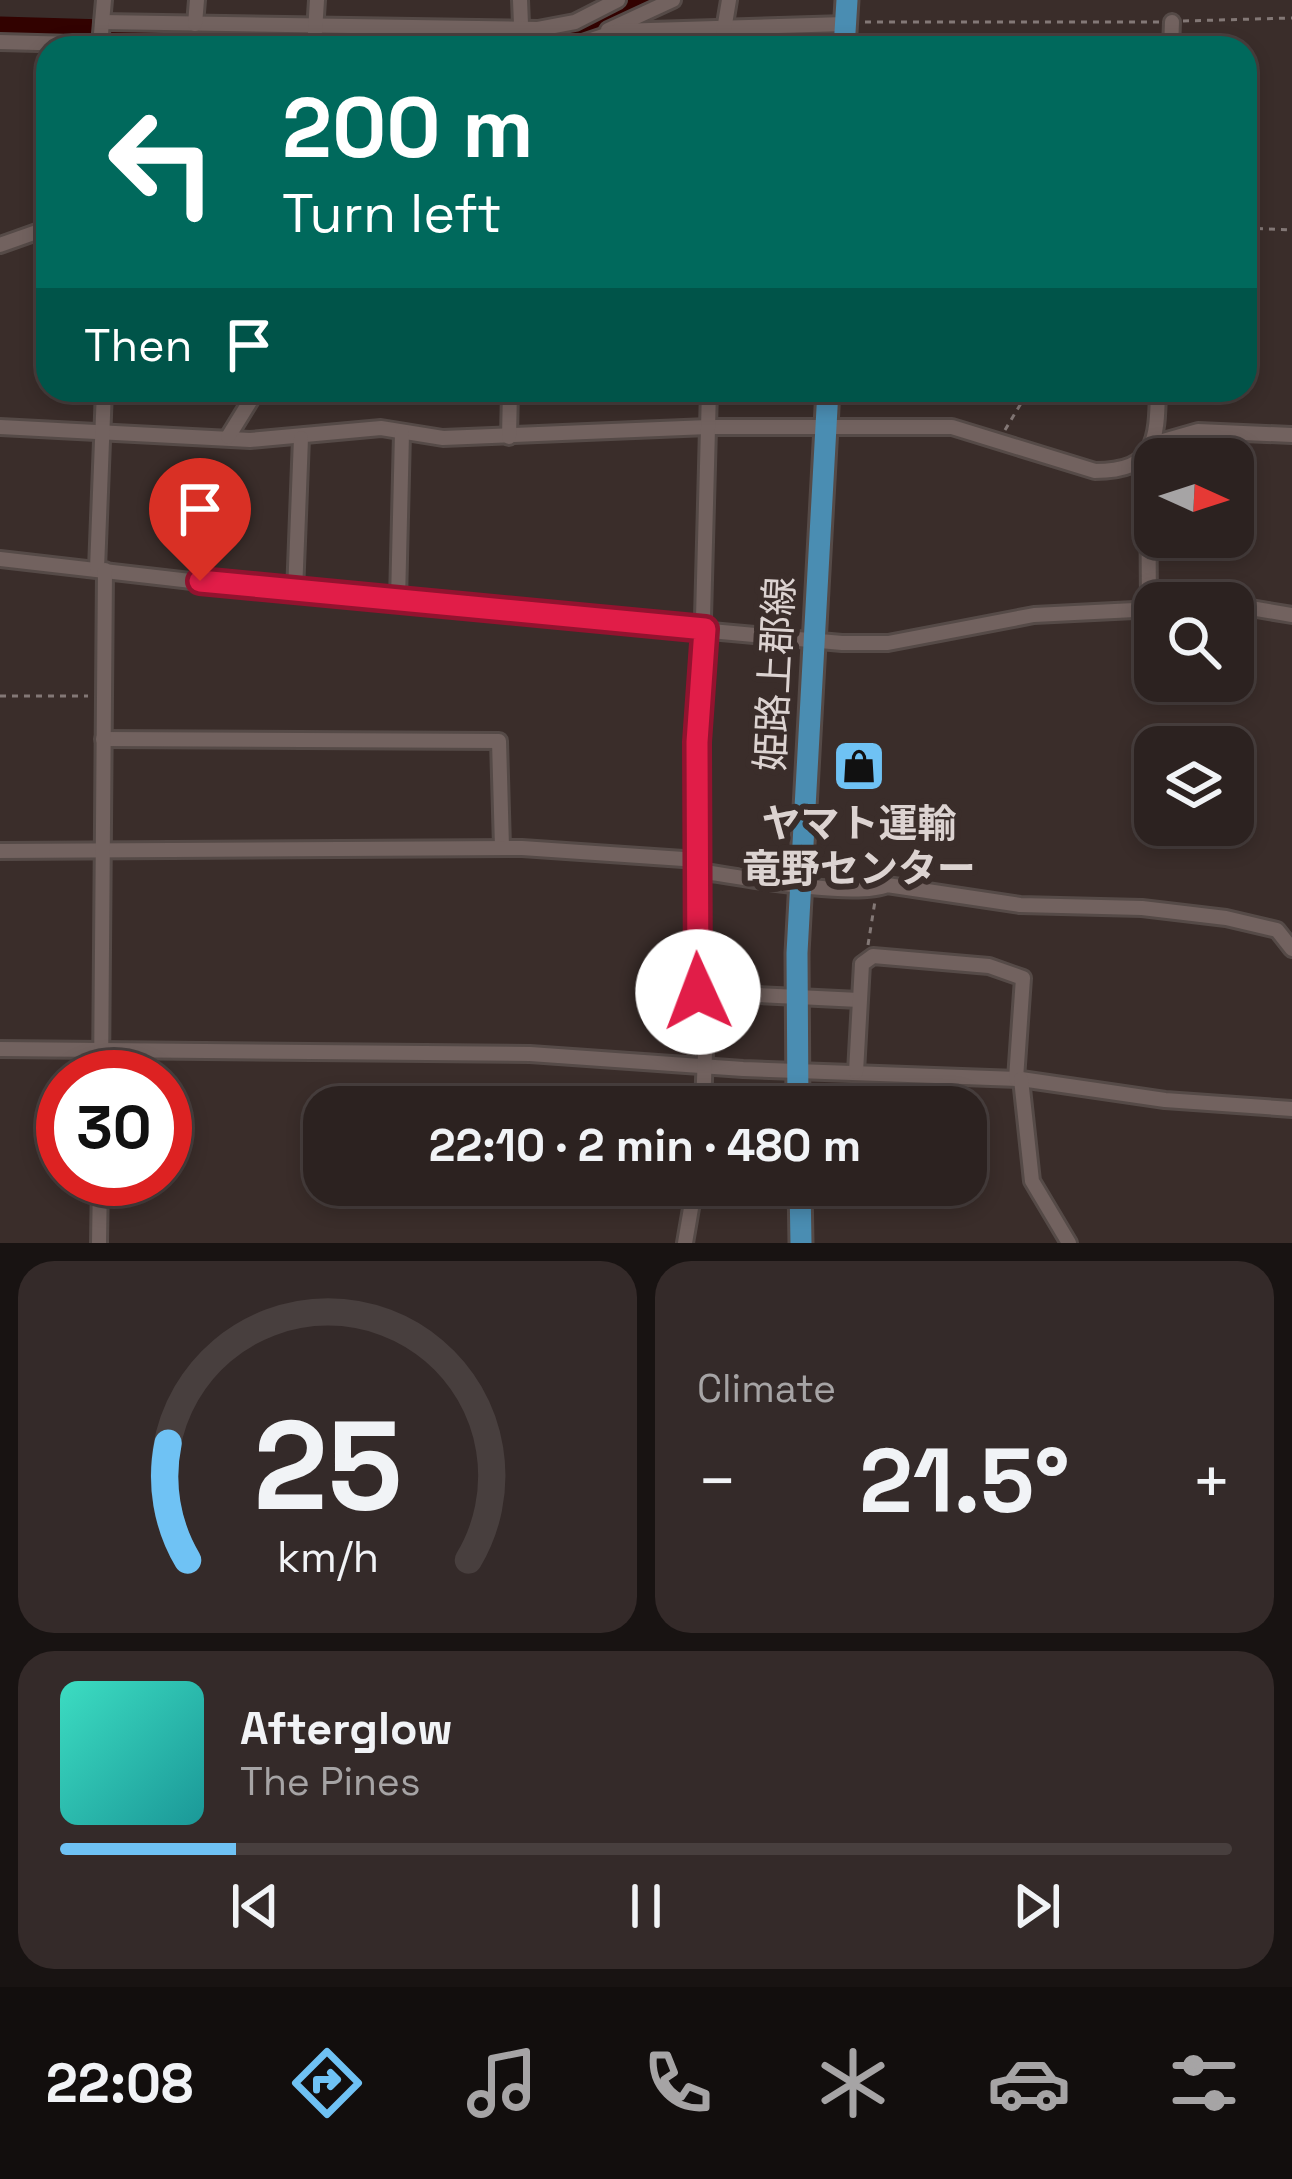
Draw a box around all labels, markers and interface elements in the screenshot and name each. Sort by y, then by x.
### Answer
text: 200 m [282,74,534,182]
icon: left [84,84,240,240]
text: Turn left [282,179,502,248]
icon: arrive [216,312,282,378]
text: Then [84,317,192,374]
north arrow [1134,438,1254,558]
map controls [1134,438,1254,846]
pin [149,458,251,581]
icon: arrive [167,476,233,542]
street label: 姫路上郡線 [745,575,805,773]
button: search [1134,582,1254,702]
button: layers [1134,726,1254,846]
shop icon: ヤマト運輸 竜野センター [831,738,887,794]
place label: ヤマト運輸 竜野センター [742,799,976,893]
position arrow [635,929,761,1055]
speed limit sign: 30 [36,1050,192,1206]
text: 22:10 · 2 min · 480 m [429,1117,861,1174]
text: Climate [697,1364,836,1413]
text: 25 [253,1386,402,1545]
text: 21.5° [859,1423,1070,1538]
text: − [697,1439,738,1523]
text: + [1191,1439,1232,1523]
text: km/h [276,1530,379,1585]
text: Afterglow [240,1700,453,1757]
text: The Pines [240,1757,421,1806]
icon: previous [222,1873,288,1939]
icon: pause [613,1873,679,1939]
icon: next [1004,1873,1070,1939]
icon: directions [285,2041,369,2125]
icon: music [460,2041,544,2125]
icon: phone [636,2041,720,2125]
icon: climate [811,2041,895,2125]
icon: car [987,2041,1071,2125]
icon: filters [1162,2041,1246,2125]
text: 22:08 [46,2049,193,2118]

